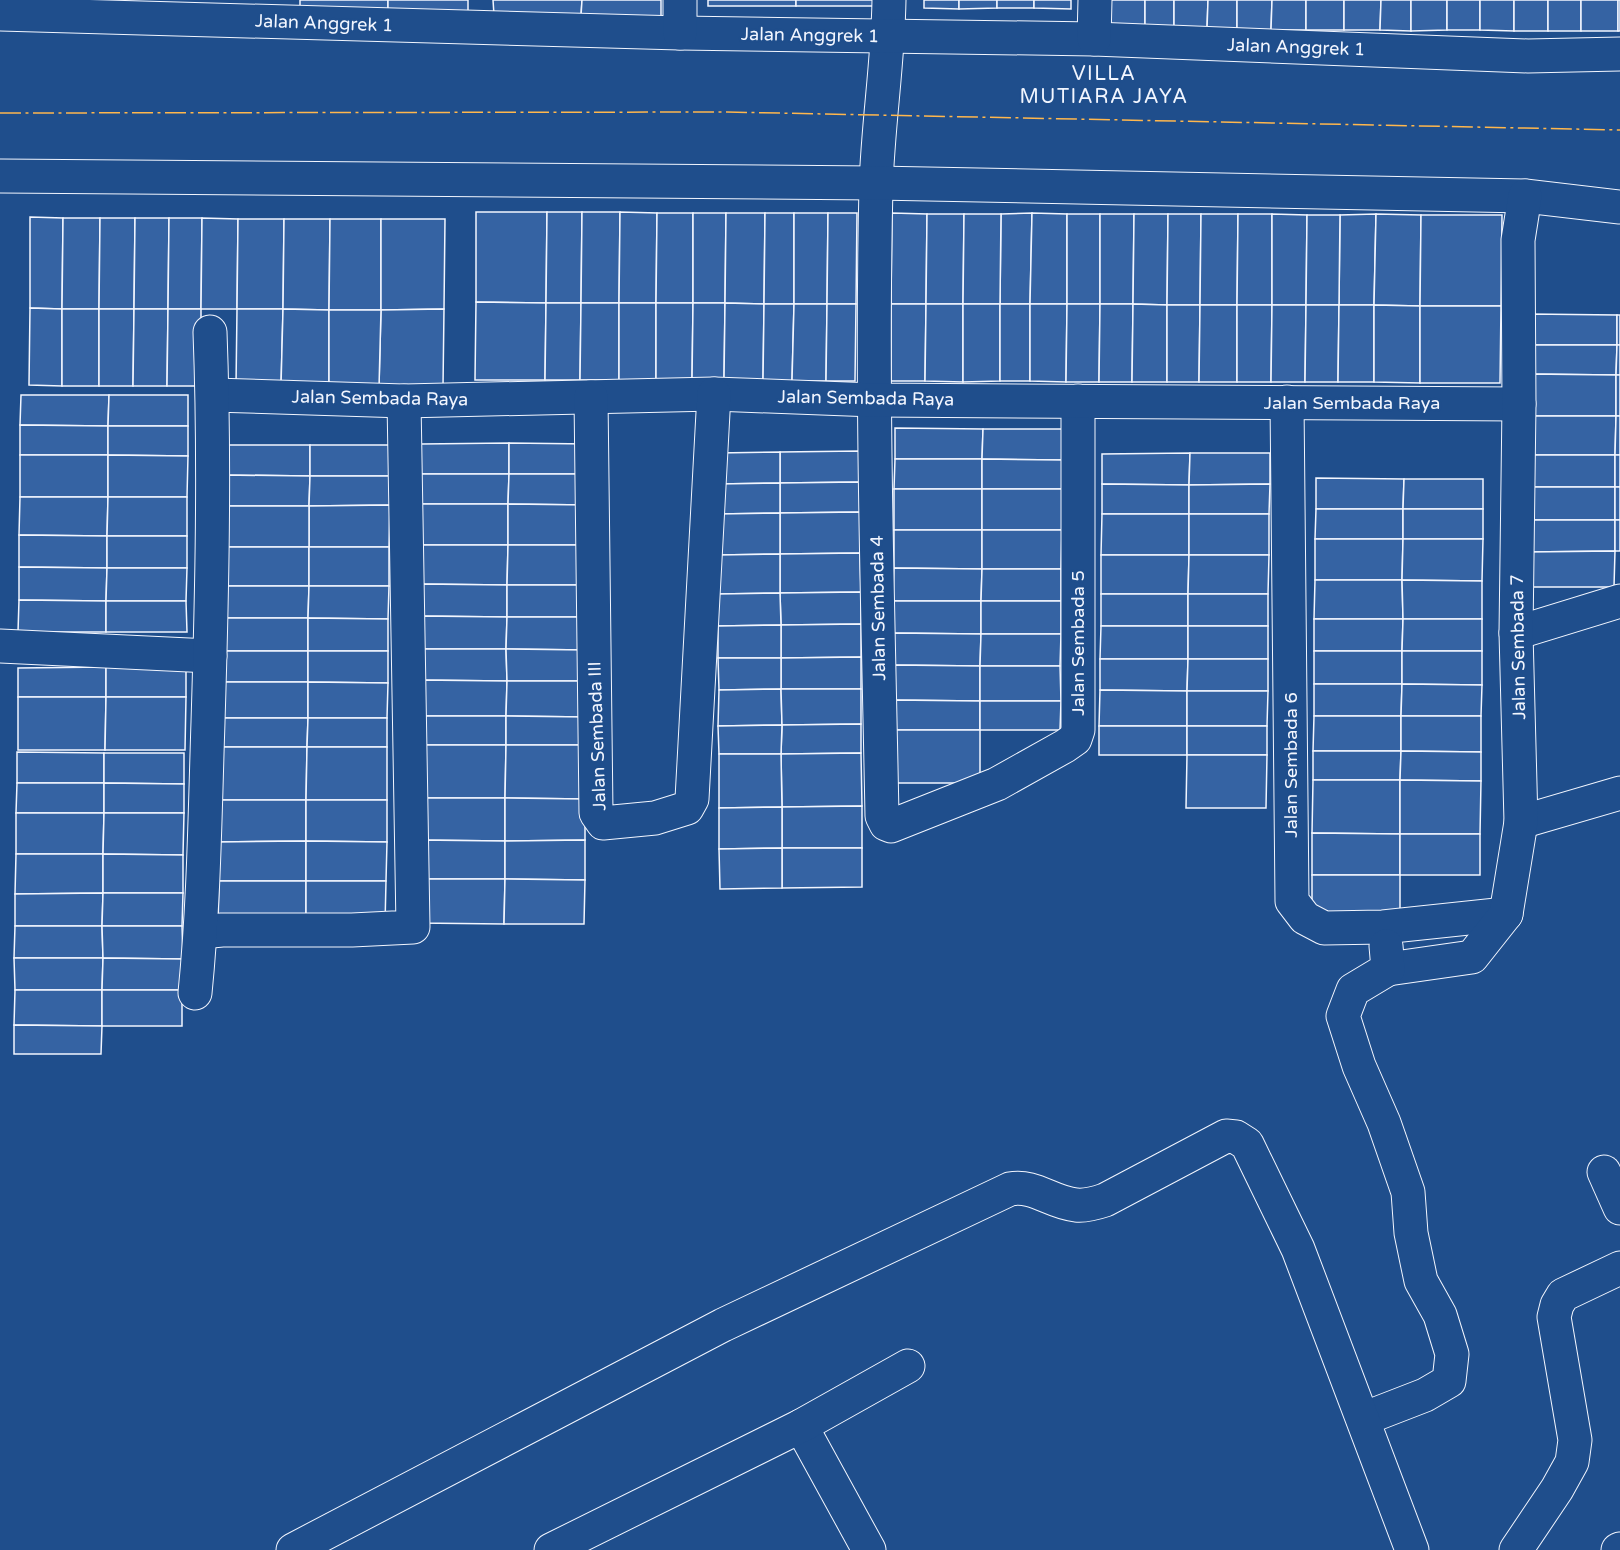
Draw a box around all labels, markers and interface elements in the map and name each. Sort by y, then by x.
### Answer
street label: Jalan Anggrek 1 [254,10,394,36]
street label: Jalan Anggrek 1 [741,23,879,47]
street label: Jalan Anggrek 1 [1226,34,1366,60]
district label: VILLA MUTIARA JAYA [1019,62,1189,109]
street label: Jalan Sembada Raya [292,385,468,411]
street label: Jalan Sembada Raya [778,385,954,411]
street label: Jalan Sembada Raya [1264,392,1440,414]
street label: Jalan Sembada 4 [866,535,890,681]
street label: Jalan Sembada 5 [1067,570,1089,716]
street label: Jalan Sembada 7 [1506,574,1530,720]
street label: Jalan Sembada III [583,661,611,811]
street label: Jalan Sembada 6 [1280,692,1302,838]

